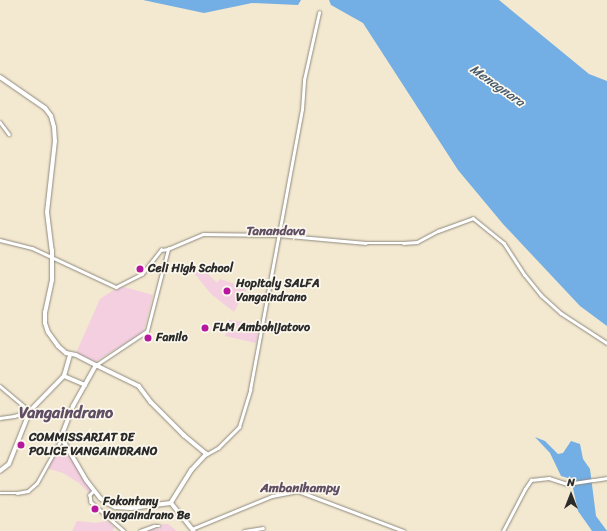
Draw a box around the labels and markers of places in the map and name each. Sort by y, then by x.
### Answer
place label: Celi High School [148,262,234,276]
marker: Celi High School [135,264,145,274]
place label: Hopitaly SALFA Vangaindrano [236,277,320,305]
marker: Hopitaly SALFA Vangaindrano [221,285,233,297]
place label: FLM Ambohijatovo [213,321,310,335]
marker: FLM Ambohijatovo [200,323,210,333]
place label: Fanilo [156,331,188,345]
marker: Fanilo [143,333,153,343]
place label: COMMISSARIAT DE POLICE VANGAINDRANO [29,431,157,459]
marker: COMMISSARIAT DE POLICE VANGAINDRANO [16,440,26,450]
place label: Fokontany Vangaindrano Be [103,495,190,523]
marker: Fokontany Vangaindrano Be [90,504,100,514]

